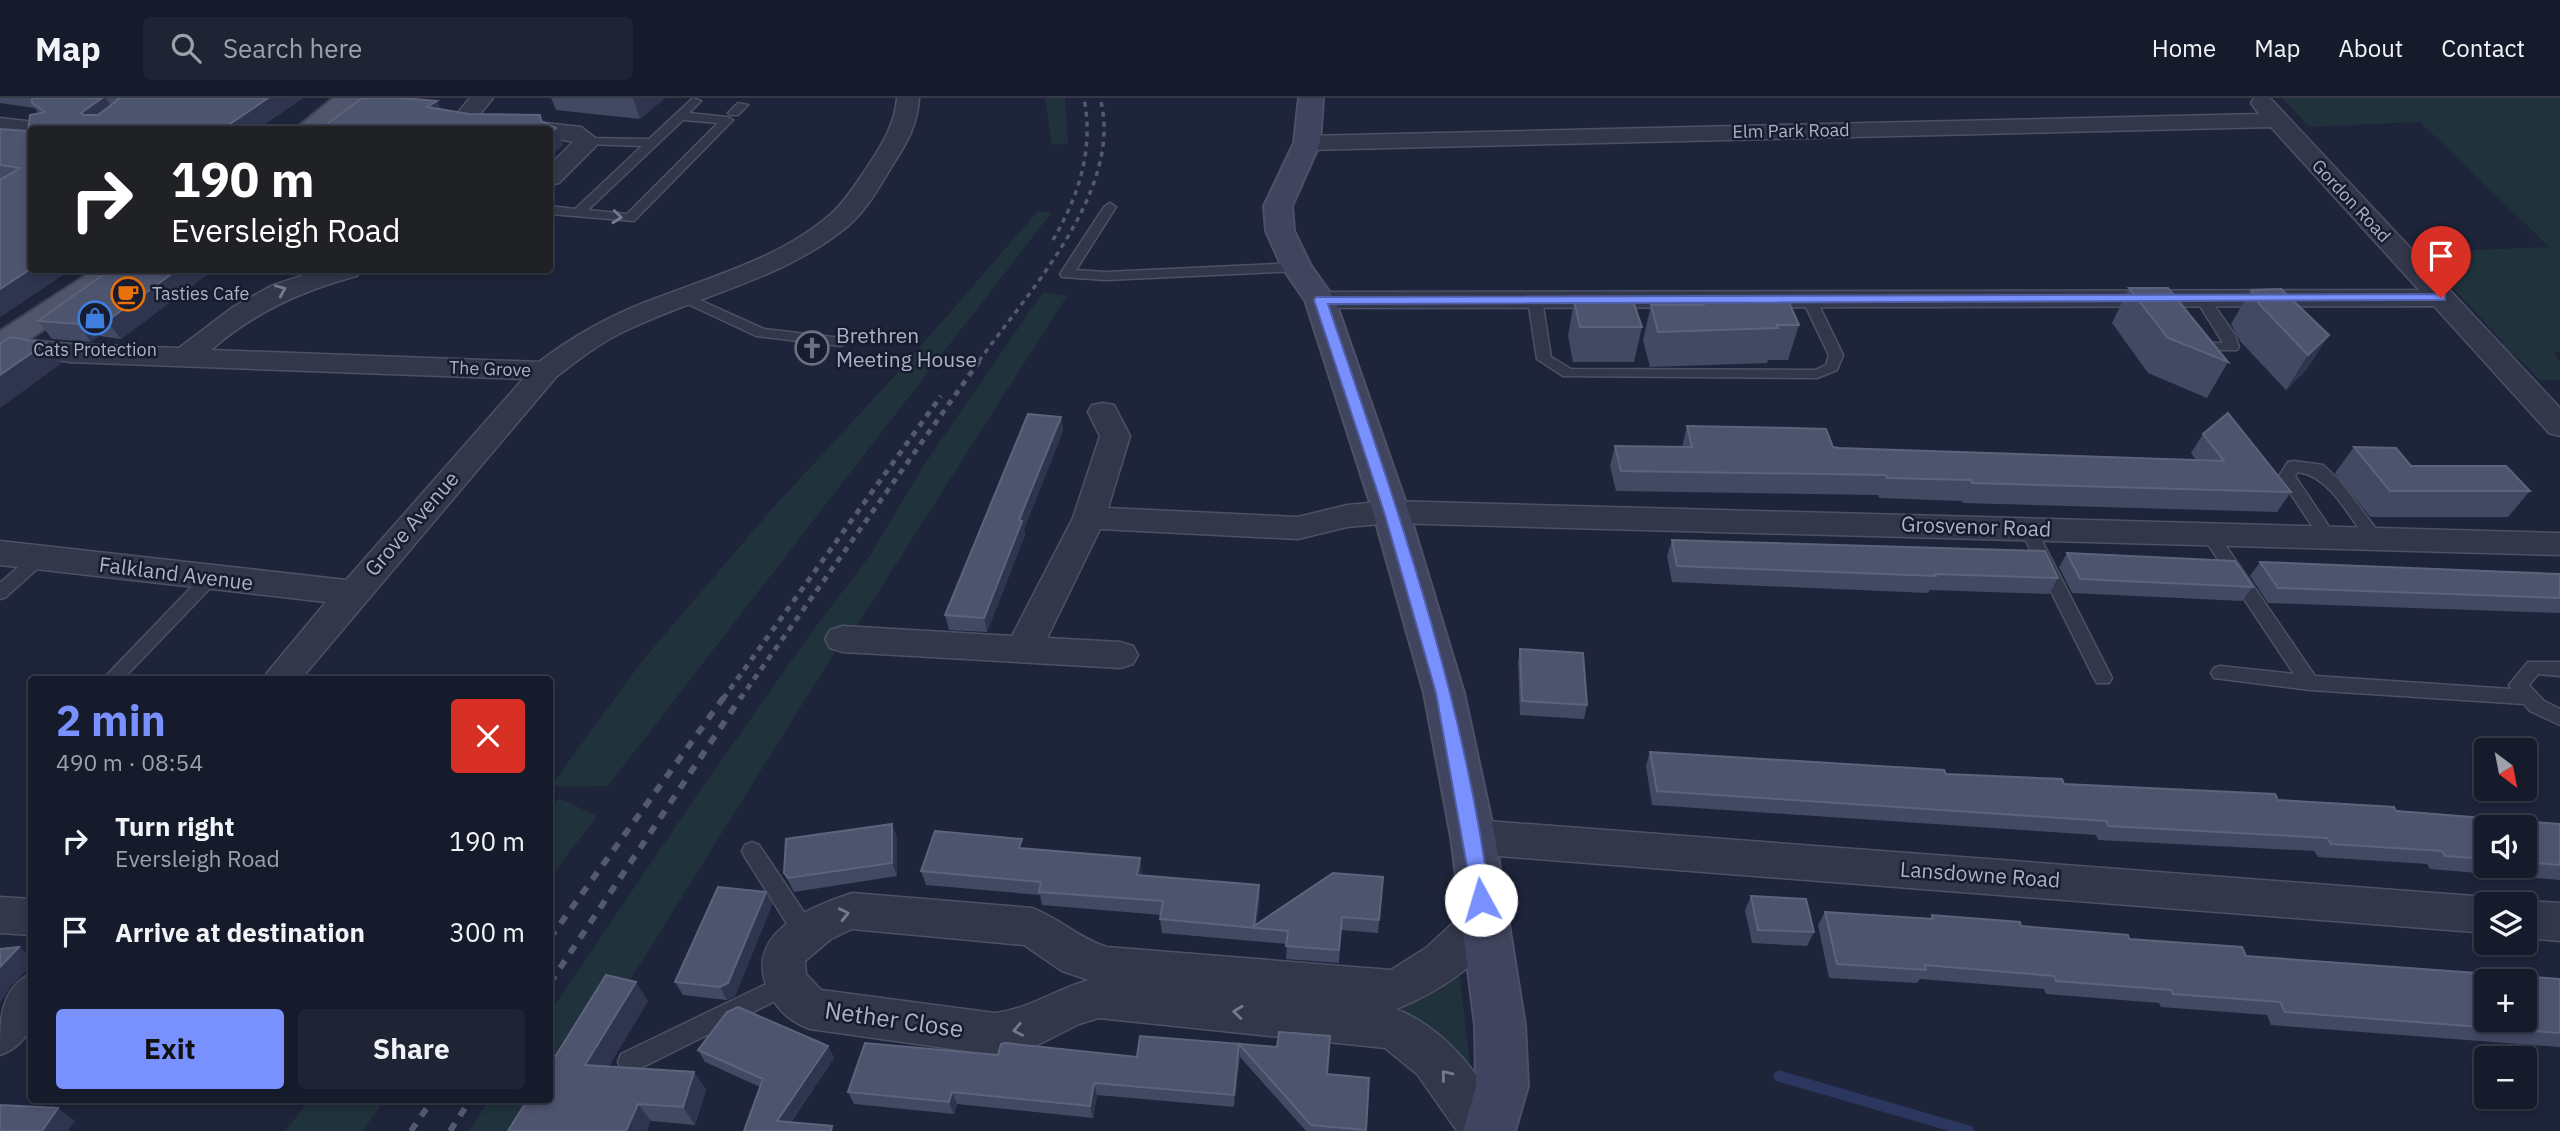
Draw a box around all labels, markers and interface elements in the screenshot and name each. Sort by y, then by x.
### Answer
search box [143,17,633,80]
text: Map [35,27,101,70]
icon: search [167,29,205,67]
text: Search here [223,31,362,65]
text: Home [2152,32,2216,64]
text: Map [2254,32,2300,64]
text: About [2338,32,2403,64]
text: Contact [2441,32,2525,64]
street label: Elm Park Road [1732,118,1850,143]
text: 190 m [171,147,315,210]
icon: right [56,154,147,245]
street label: Gordon Road [2307,154,2396,247]
text: Eversleigh Road [171,209,401,251]
one-way arrow [612,209,623,224]
pin [2411,226,2471,298]
icon: arrive [2422,237,2460,275]
cafe icon: Tasties Cafe [109,275,147,313]
place label: Tasties Cafe [152,282,250,305]
one-way arrow [274,284,286,298]
shop icon: Cats Protection [76,299,114,337]
place label: Brethren Meeting House [836,321,977,373]
church icon: Brethren Meeting House [793,329,831,367]
place label: Cats Protection [33,338,157,361]
street label: The Grove [449,356,532,381]
street label: Grove Avenue [358,465,465,582]
street label: Grosvenor Road [1900,509,2052,543]
street label: Falkland Avenue [97,550,255,596]
text: 2 min [56,693,166,748]
button: close [451,699,525,773]
north arrow [2474,738,2538,802]
map controls [2474,738,2537,1109]
text: 490 m · 08:54 [56,747,203,777]
text: Turn right [115,809,234,843]
button: sound [2474,815,2537,878]
icon: right [56,822,94,860]
text: 190 m [449,824,525,858]
text: Eversleigh Road [115,843,280,873]
street label: Lansdowne Road [1899,854,2061,894]
position arrow [1444,863,1518,937]
button: layers [2474,892,2537,955]
one-way arrow [838,908,850,922]
icon: arrive [56,913,94,951]
text: Arrive at destination [115,915,365,949]
text: 300 m [449,915,525,949]
button: + [2474,969,2537,1032]
street label: Nether Close [823,993,965,1045]
one-way arrow [1232,1005,1243,1020]
button: Exit [56,1009,284,1089]
button: Share [298,1009,525,1089]
one-way arrow [1012,1022,1024,1037]
button: − [2474,1046,2537,1109]
one-way arrow [1441,1070,1454,1082]

